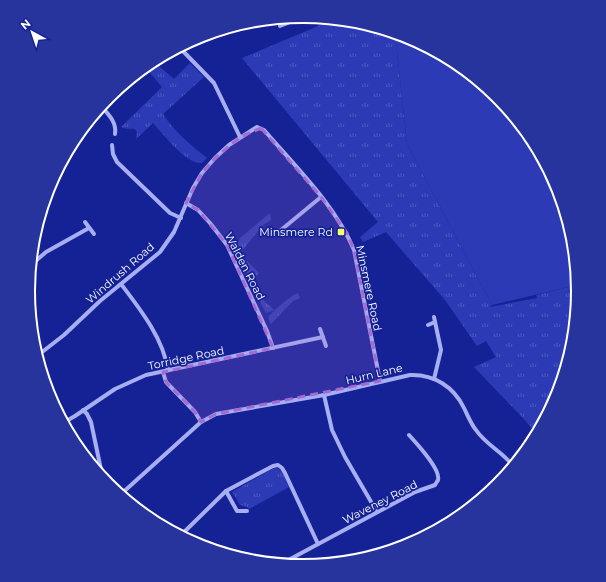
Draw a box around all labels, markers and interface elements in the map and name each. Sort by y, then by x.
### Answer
north arrow [12,12,52,52]
text: N [18,16,33,33]
place label: Minsmere Rd [259,225,333,239]
marker: Minsmere Rd [336,227,346,237]
street label: Walden Road [222,230,268,302]
street label: Windrush Road [83,239,157,307]
street label: Minsmere Road [353,244,385,332]
street label: Torridge Road [147,343,225,373]
street label: Hurn Lane [344,361,404,387]
street label: Waveney Road [340,477,420,527]

